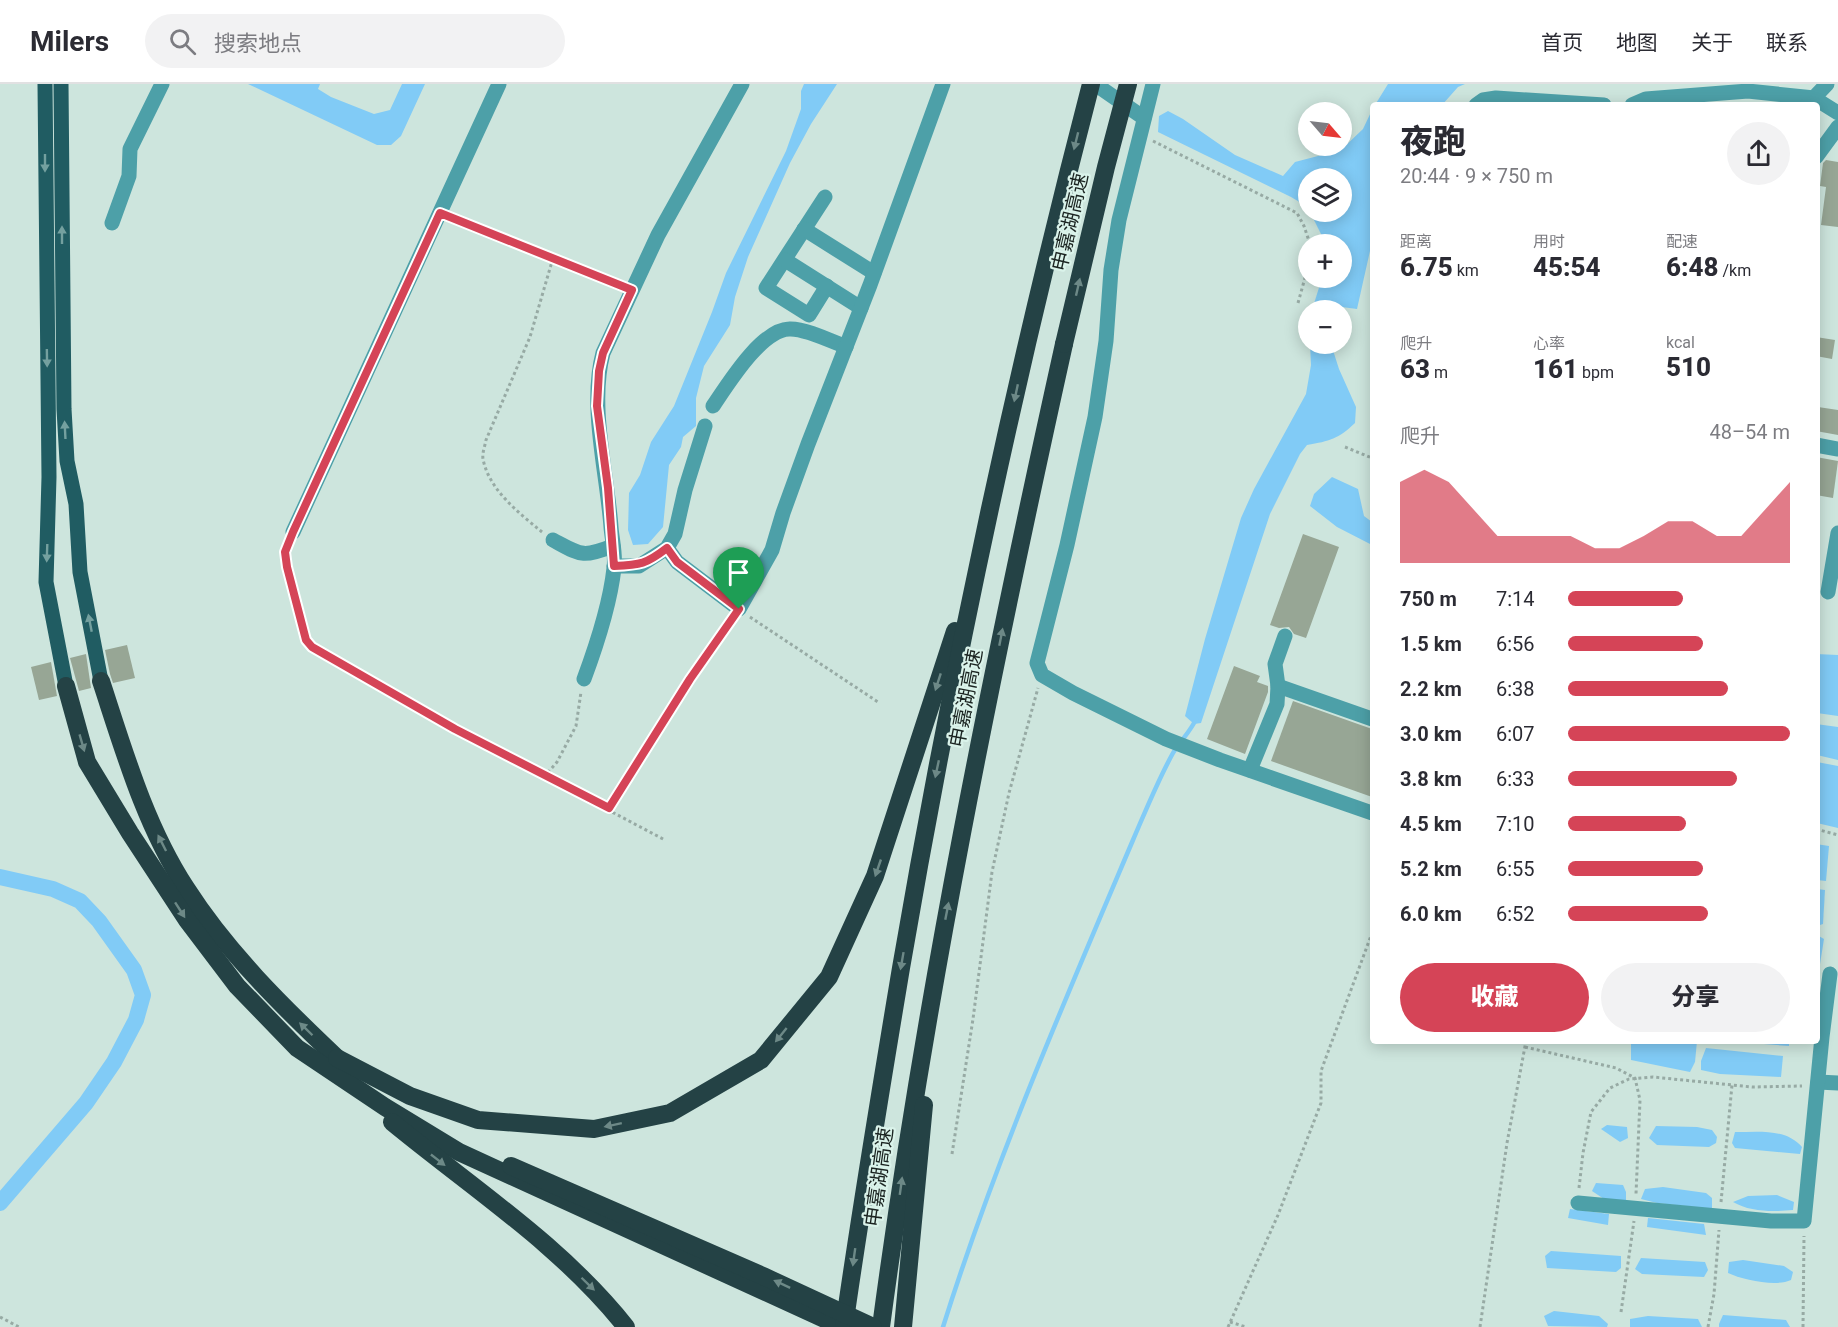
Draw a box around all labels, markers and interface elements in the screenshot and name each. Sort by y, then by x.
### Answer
search box [145,14,565,68]
text: Milers [30,25,109,58]
icon: search [166,25,199,58]
text: 搜索地点 [214,31,302,56]
text: 首页 [1541,31,1583,55]
text: 地图 [1616,31,1658,55]
text: 关于 [1691,31,1733,55]
text: 联系 [1766,31,1808,55]
north arrow [1298,102,1352,156]
map controls [1298,102,1352,354]
text: 夜跑 [1400,122,1466,161]
button: share [1727,122,1790,185]
one-way arrow [1071,131,1081,150]
one-way arrow [40,154,50,173]
text: 20:44 · 9 × 750 m [1400,164,1553,188]
button: layers [1298,168,1352,222]
street label: 申嘉湖高速 [1047,171,1093,273]
one-way arrow [57,226,67,245]
text: 距离 [1400,232,1432,251]
text: 用时 [1533,232,1565,251]
text: 配速 [1666,232,1698,251]
button: + [1298,234,1352,288]
text: 6.75 [1400,252,1453,282]
text: 45:54 [1533,252,1601,282]
text: 6:48 [1666,252,1719,282]
text: km [1453,261,1479,280]
text: /km [1719,261,1751,280]
one-way arrow [1073,278,1083,296]
button: − [1298,300,1352,354]
text: kcal [1666,333,1695,352]
text: 爬升 [1400,334,1432,353]
text: 心率 [1533,334,1565,353]
one-way arrow [42,349,52,368]
text: 510 [1666,352,1711,382]
text: 63 [1400,354,1430,384]
text: 161 [1533,354,1578,384]
text: m [1430,363,1448,382]
text: bpm [1578,363,1614,382]
one-way arrow [1011,384,1020,403]
text: 48–54 m [1709,420,1790,444]
one-way arrow [61,421,70,440]
text: 爬升 [1400,424,1440,448]
one-way arrow [42,544,52,563]
pin [713,547,764,609]
icon: arrive [722,556,755,589]
text: 750 m [1400,587,1457,611]
text: 7:14 [1496,587,1535,611]
one-way arrow [85,614,94,633]
one-way arrow [997,627,1006,646]
text: 1.5 km [1400,632,1462,656]
text: 6:56 [1496,632,1535,656]
street label: 申嘉湖高速 [945,647,987,749]
one-way arrow [933,673,942,691]
text: 2.2 km [1400,677,1462,701]
text: 6:38 [1496,677,1535,701]
text: 3.0 km [1400,722,1462,746]
text: 6:07 [1496,722,1535,746]
one-way arrow [78,734,87,752]
one-way arrow [932,760,941,779]
text: 3.8 km [1400,767,1462,791]
text: 6:33 [1496,767,1535,791]
text: 4.5 km [1400,812,1462,836]
text: 7:10 [1496,812,1535,836]
one-way arrow [157,834,167,851]
text: 5.2 km [1400,857,1462,881]
text: 6:55 [1496,857,1535,881]
one-way arrow [873,859,882,877]
one-way arrow [943,901,952,920]
one-way arrow [175,902,186,918]
text: 6.0 km [1400,902,1462,926]
text: 6:52 [1496,902,1535,926]
one-way arrow [898,952,907,971]
button: 收藏 [1400,963,1589,1032]
button: 分享 [1601,963,1790,1032]
one-way arrow [299,1022,314,1036]
one-way arrow [775,1027,788,1042]
one-way arrow [604,1120,623,1130]
street label: 申嘉湖高速 [860,1126,898,1228]
one-way arrow [430,1153,446,1166]
one-way arrow [896,1176,905,1195]
one-way arrow [849,1248,858,1267]
one-way arrow [580,1277,595,1290]
one-way arrow [773,1280,790,1289]

